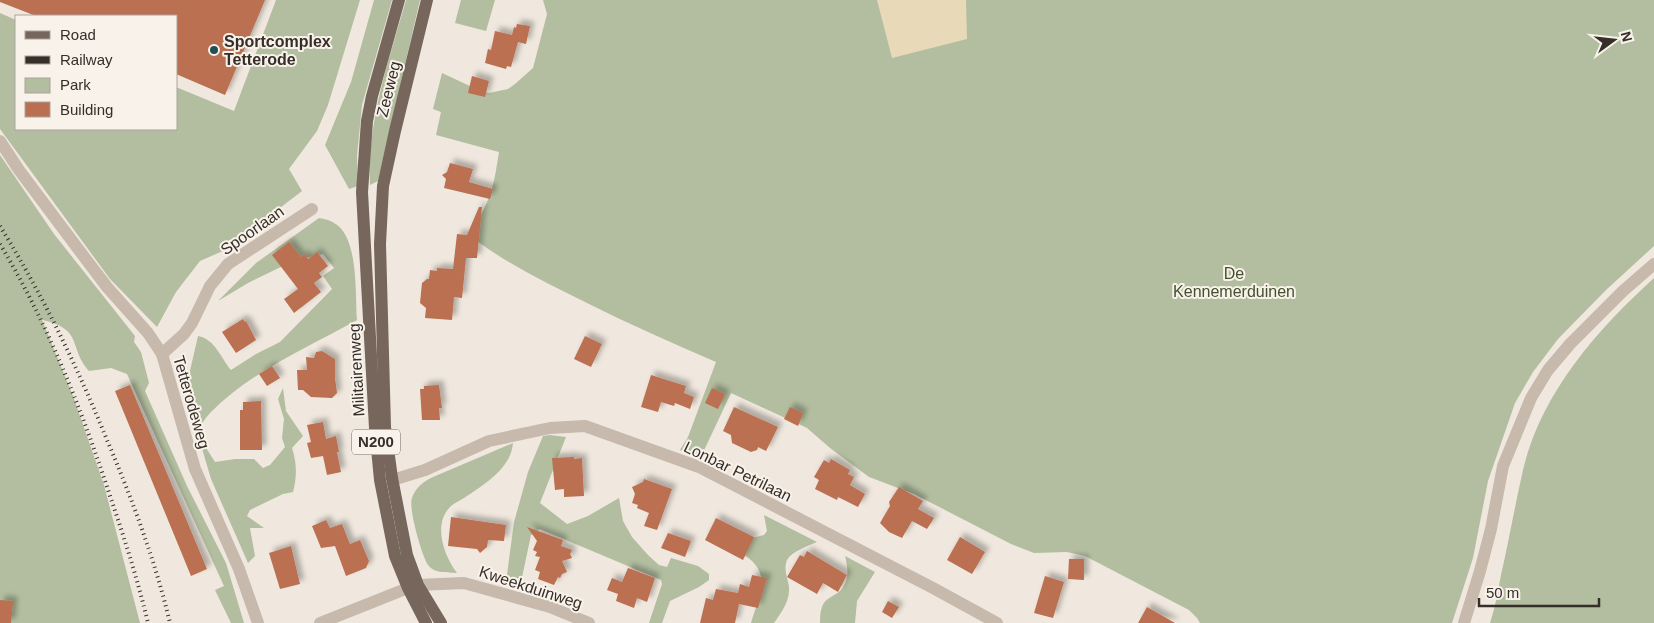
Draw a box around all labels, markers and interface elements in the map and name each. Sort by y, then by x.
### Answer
legend [15,15,178,130]
north arrow [1589,15,1639,65]
text: Road [60,26,96,43]
text: N [1618,30,1636,44]
place label: Sportcomplex Tetterode [224,33,331,68]
marker: Sportcomplex Tetterode [208,44,220,56]
text: Railway [60,51,113,68]
street label: Zeeweg [373,59,404,119]
text: Park [60,76,91,93]
text: Building [60,101,113,118]
street label: Spoorlaan [218,203,287,258]
park label: De Kennemerduinen [1173,265,1295,300]
street label: Militairenweg [346,323,367,417]
street label: Tetterodeweg [170,354,213,451]
road number: N200 [352,430,400,454]
street label: Lonbar Petrilaan [681,438,794,505]
street label: Kweekduinweg [477,563,585,612]
scale bar [1479,576,1599,608]
text: 50 m [1486,584,1519,601]

